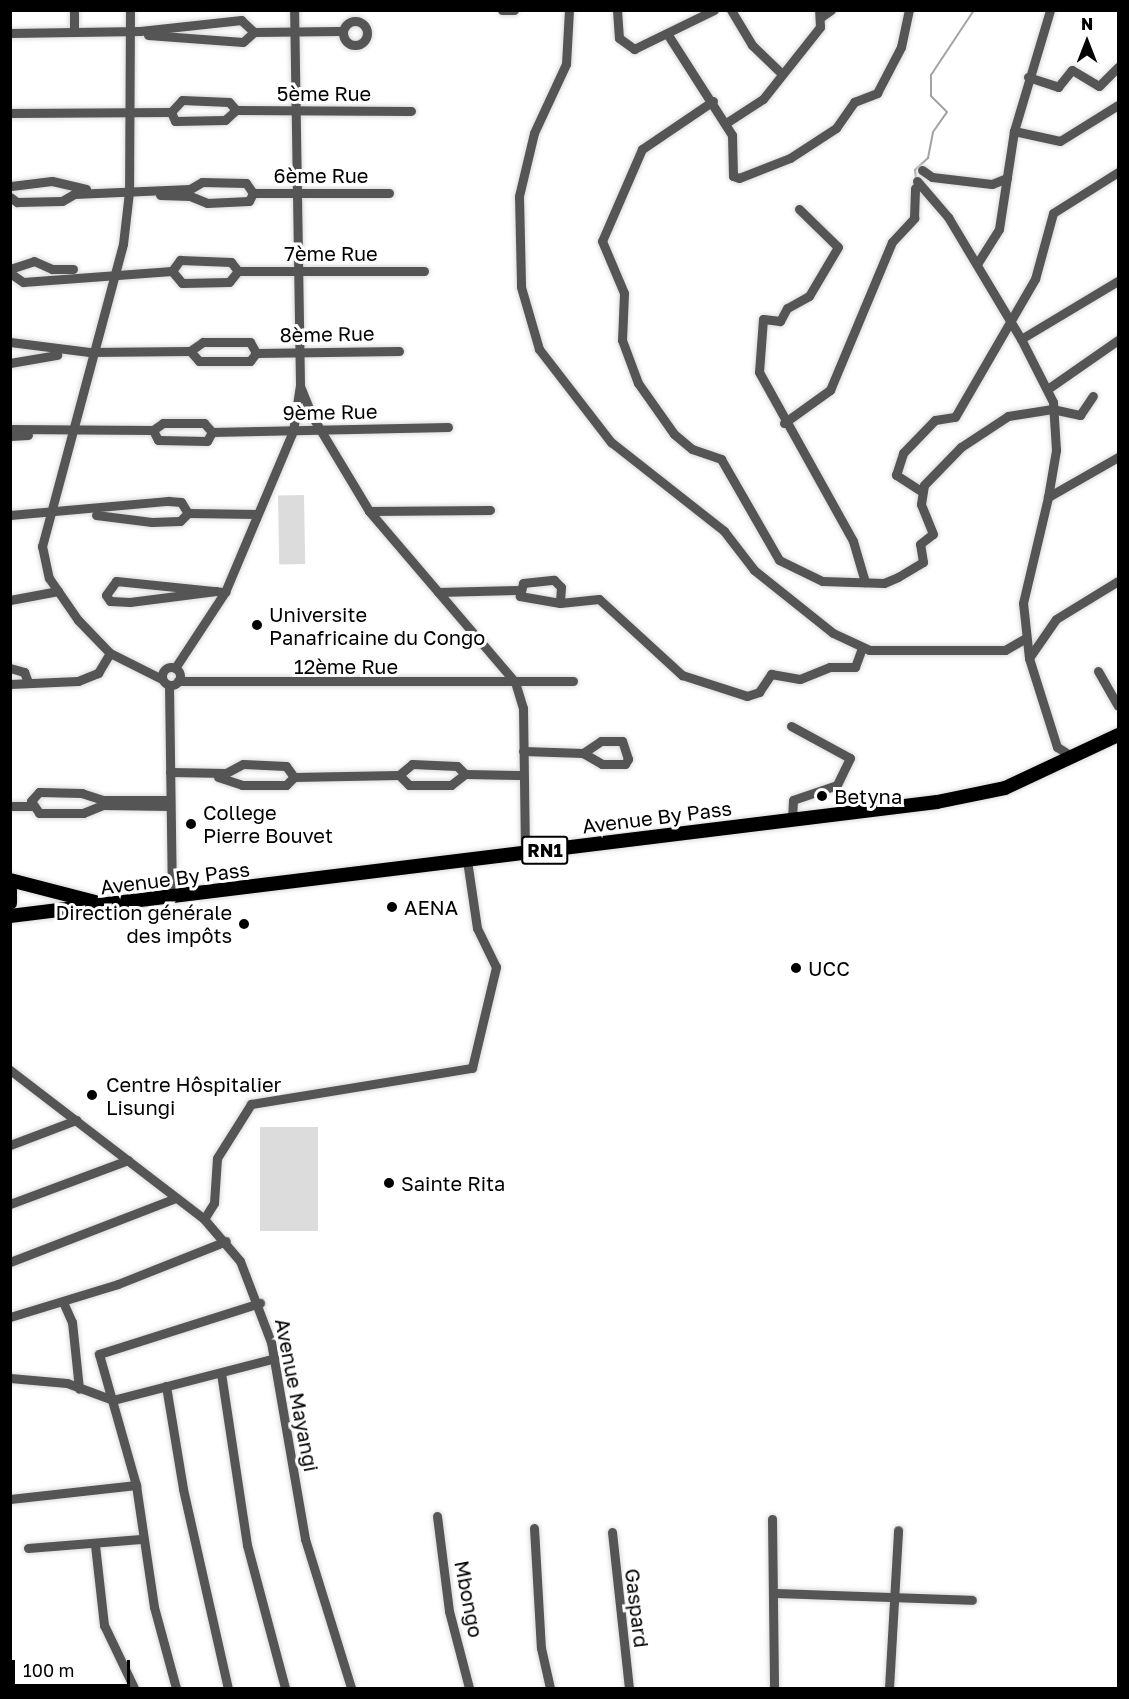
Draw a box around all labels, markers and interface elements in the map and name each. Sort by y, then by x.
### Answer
north arrow [1057,12,1117,72]
text: N [1081,14,1093,34]
street label: 5ème Rue [277,81,371,105]
street label: 6ème Rue [274,163,368,187]
street label: 7ème Rue [284,241,378,265]
street label: 8ème Rue [279,321,375,347]
street label: 9ème Rue [282,399,378,425]
place label: Universite Panafricaine du Congo [269,602,485,649]
marker: Universite Panafricaine du Congo [250,618,264,632]
street label: 12ème Rue [294,654,398,678]
place label: Betyna [834,784,902,808]
marker: Betyna [815,789,829,803]
street label: Avenue By Pass [581,796,733,838]
place label: College Pierre Bouvet [203,801,333,848]
marker: College Pierre Bouvet [184,817,198,831]
road number: RN1 [521,835,569,865]
street label: Avenue By Pass [99,857,251,899]
place label: AENA [404,895,458,919]
place label: Direction générale des impôts [55,900,232,947]
marker: AENA [385,900,399,914]
marker: Direction générale des impôts [237,917,251,931]
place label: UCC [808,956,850,980]
marker: UCC [789,961,803,975]
place label: Centre Hôspitalier Lisungi [106,1072,281,1119]
marker: Centre Hôspitalier Lisungi [83,1086,101,1104]
place label: Sainte Rita [401,1171,505,1195]
marker: Sainte Rita [382,1176,396,1190]
street label: Avenue Mayangi [270,1316,324,1474]
street label: Mbongo [450,1558,488,1640]
street label: Gaspard [620,1567,654,1649]
scale bar [15,1648,134,1686]
text: 100 m [23,1659,74,1681]

